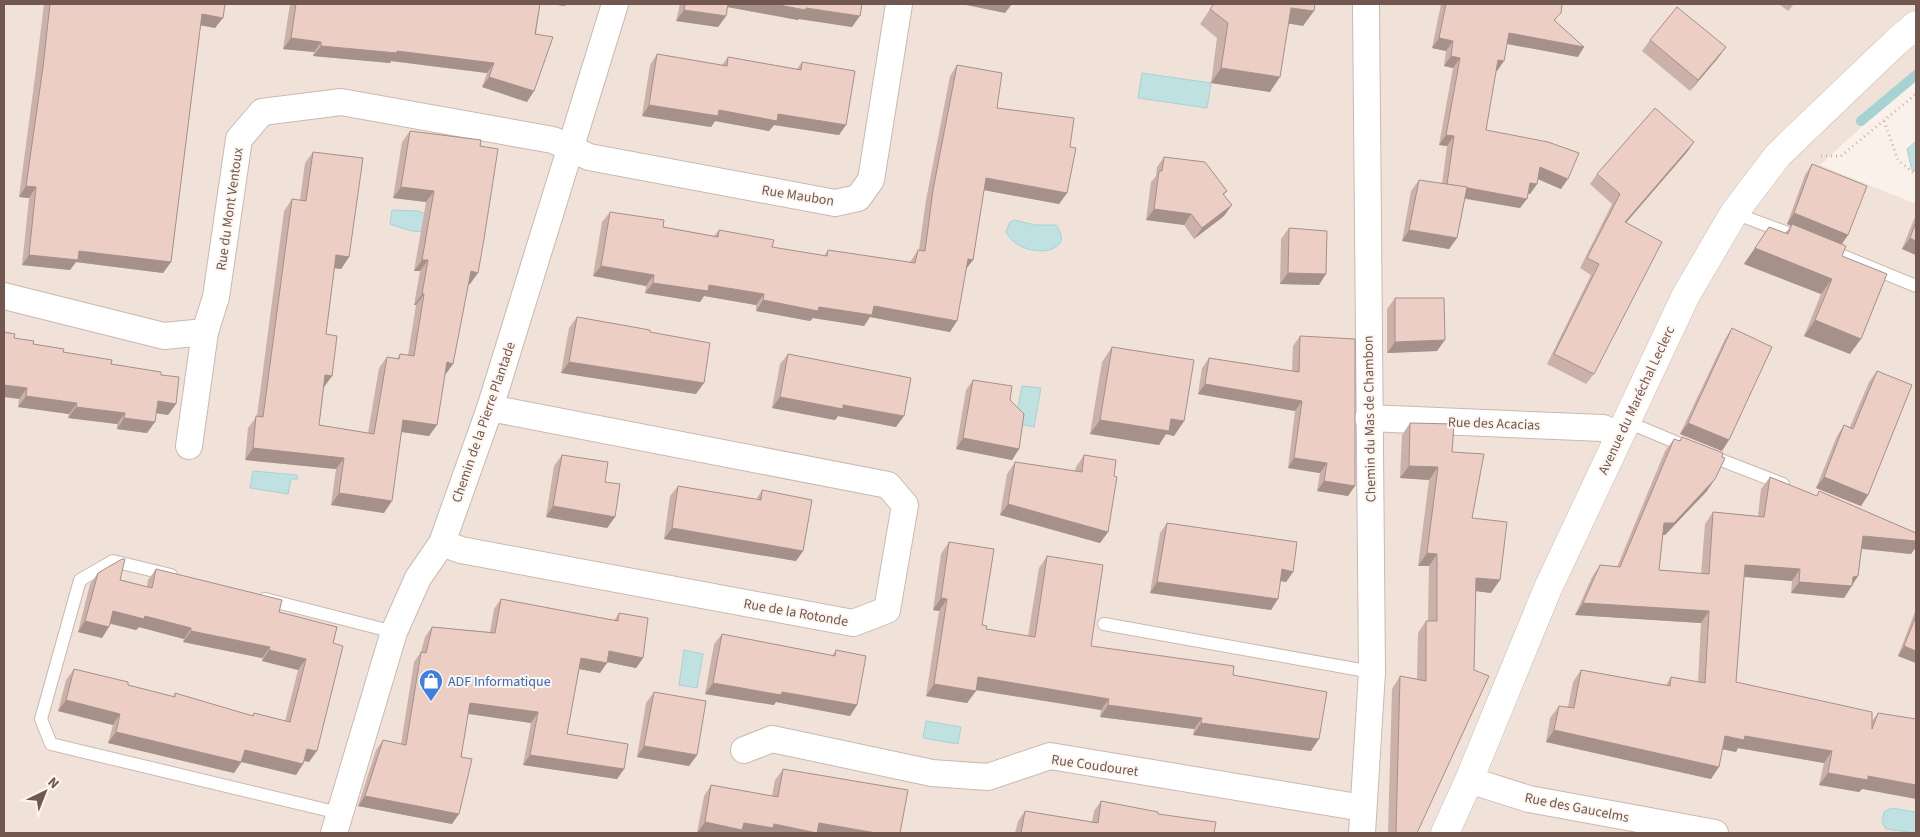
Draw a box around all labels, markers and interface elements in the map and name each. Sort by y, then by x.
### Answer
street label: Rue du Mont Ventoux [211,146,249,272]
street label: Rue Maubon [760,180,836,212]
street label: Avenue du Maréchal Leclerc [1594,322,1680,478]
street label: Chemin du Mas de Chambon [1359,335,1381,503]
street label: Chemin de la Pierre Plantade [447,339,521,505]
street label: Rue des Acacias [1447,412,1541,436]
street label: Rue de la Rotonde [742,594,850,632]
shop icon: ADF Informatique [418,668,444,702]
place label: ADF Informatique [448,672,551,692]
street label: Rue Coudouret [1050,750,1140,782]
north arrow [20,767,70,817]
text: N [43,773,63,794]
street label: Rue des Gaucelms [1523,788,1631,828]

